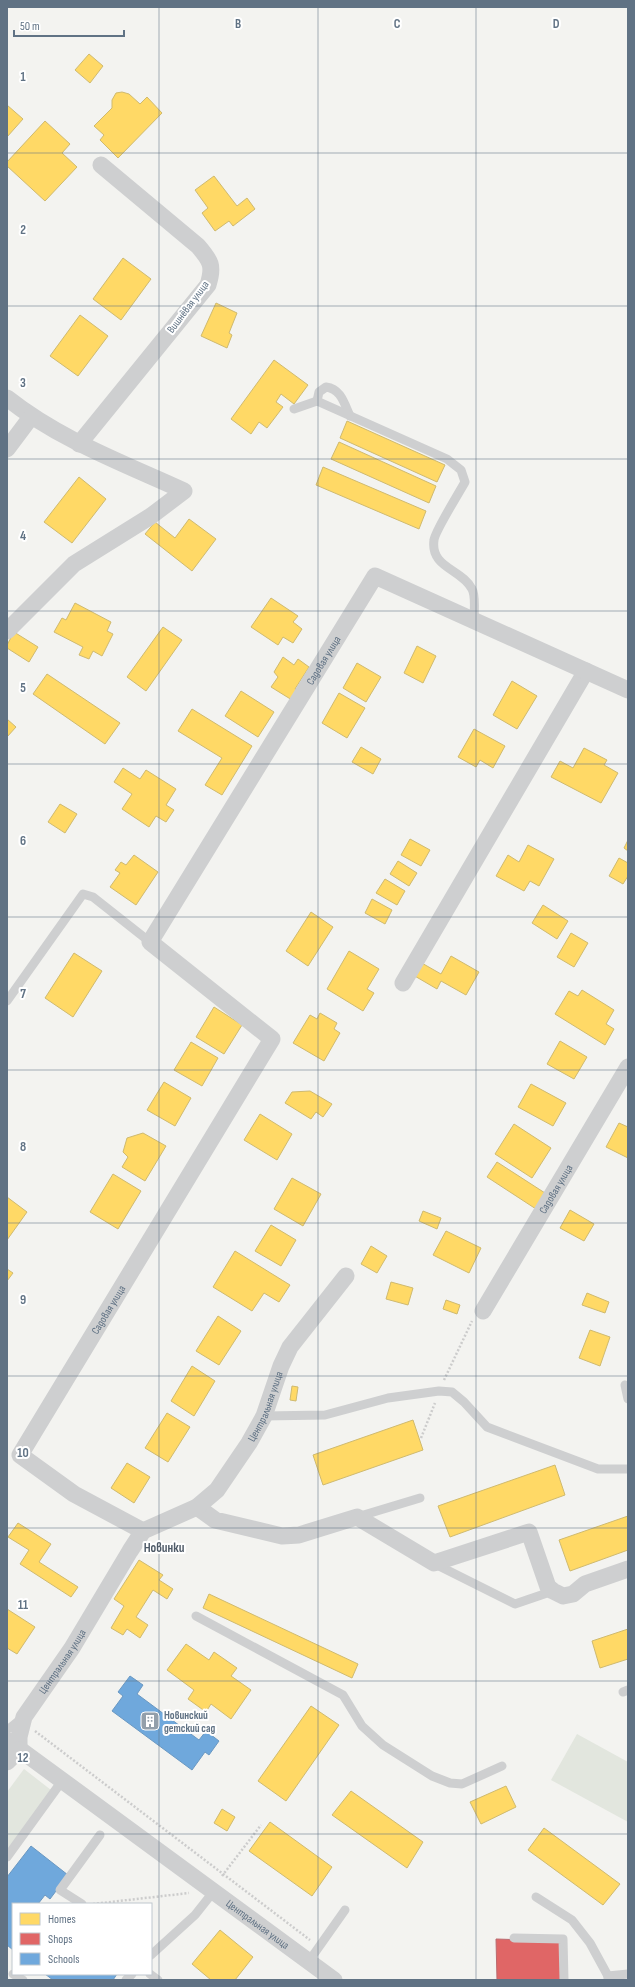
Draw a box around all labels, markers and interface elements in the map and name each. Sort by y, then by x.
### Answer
scale bar [14,12,124,38]
text: B [235,16,241,32]
text: C [394,16,401,32]
text: D [553,16,560,32]
text: 50 m [20,19,40,34]
text: 1 [20,69,26,85]
text: 2 [20,222,26,238]
street label: Вишнёвая улица [164,278,212,336]
text: 3 [20,375,26,391]
text: 4 [20,528,26,544]
street label: Садовая улица [303,633,343,687]
text: 5 [20,680,26,696]
text: 6 [20,833,26,849]
text: 7 [20,986,26,1002]
text: 8 [20,1139,26,1155]
street label: Садовая улица [536,1162,575,1216]
street label: Садовая улица [88,1283,128,1336]
text: 9 [20,1292,26,1308]
street label: Центральная улица [245,1370,285,1444]
text: 10 [17,1445,29,1461]
district label: Новинки [144,1540,185,1556]
text: 11 [18,1597,28,1613]
street label: Центральная улица [36,1627,88,1696]
place label: Новинский детский сад [164,1709,215,1735]
building icon: Новинский детский сад [139,1710,161,1732]
text: 12 [18,1750,29,1766]
street label: Центральная улица [224,1897,292,1951]
legend [12,1903,152,1975]
text: Homes [48,1912,76,1927]
text: Shops [48,1932,73,1947]
text: Schools [48,1952,80,1967]

